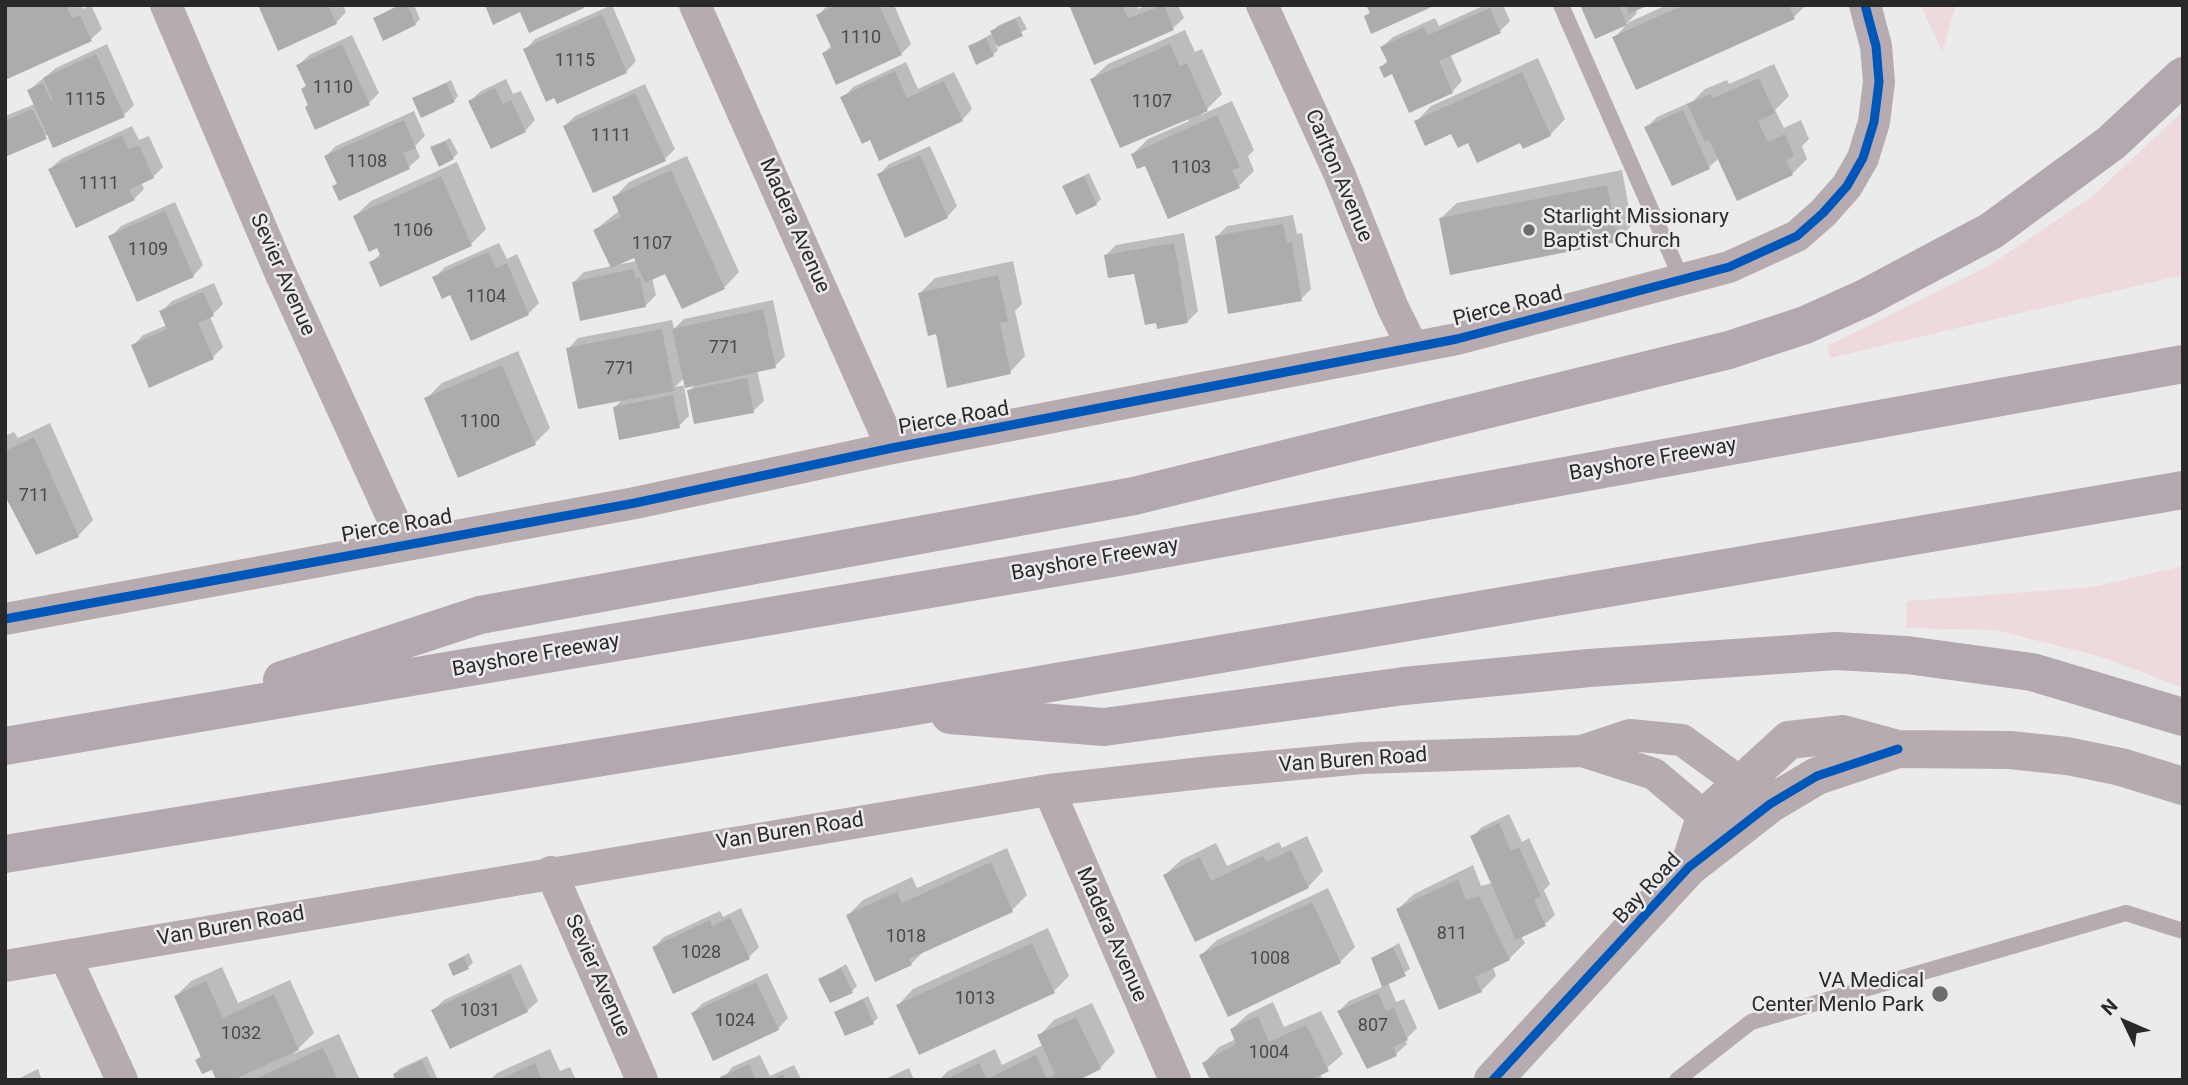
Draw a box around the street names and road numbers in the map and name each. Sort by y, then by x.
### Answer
street label: Carlton Avenue [1299,106,1377,246]
street label: Madera Avenue [753,155,835,297]
street label: Sevier Avenue [244,210,320,340]
street label: Pierce Road [1451,281,1565,333]
street label: Pierce Road [897,397,1011,441]
street label: Bayshore Freeway [1567,433,1739,487]
street label: Pierce Road [340,505,454,549]
street label: Bayshore Freeway [1009,533,1181,587]
street label: Bayshore Freeway [450,629,622,683]
street label: Van Buren Road [1278,743,1428,779]
street label: Van Buren Road [715,808,865,856]
street label: Bay Road [1609,848,1687,930]
street label: Madera Avenue [1070,864,1152,1006]
street label: Van Buren Road [156,902,306,952]
street label: Sevier Avenue [559,911,635,1041]

